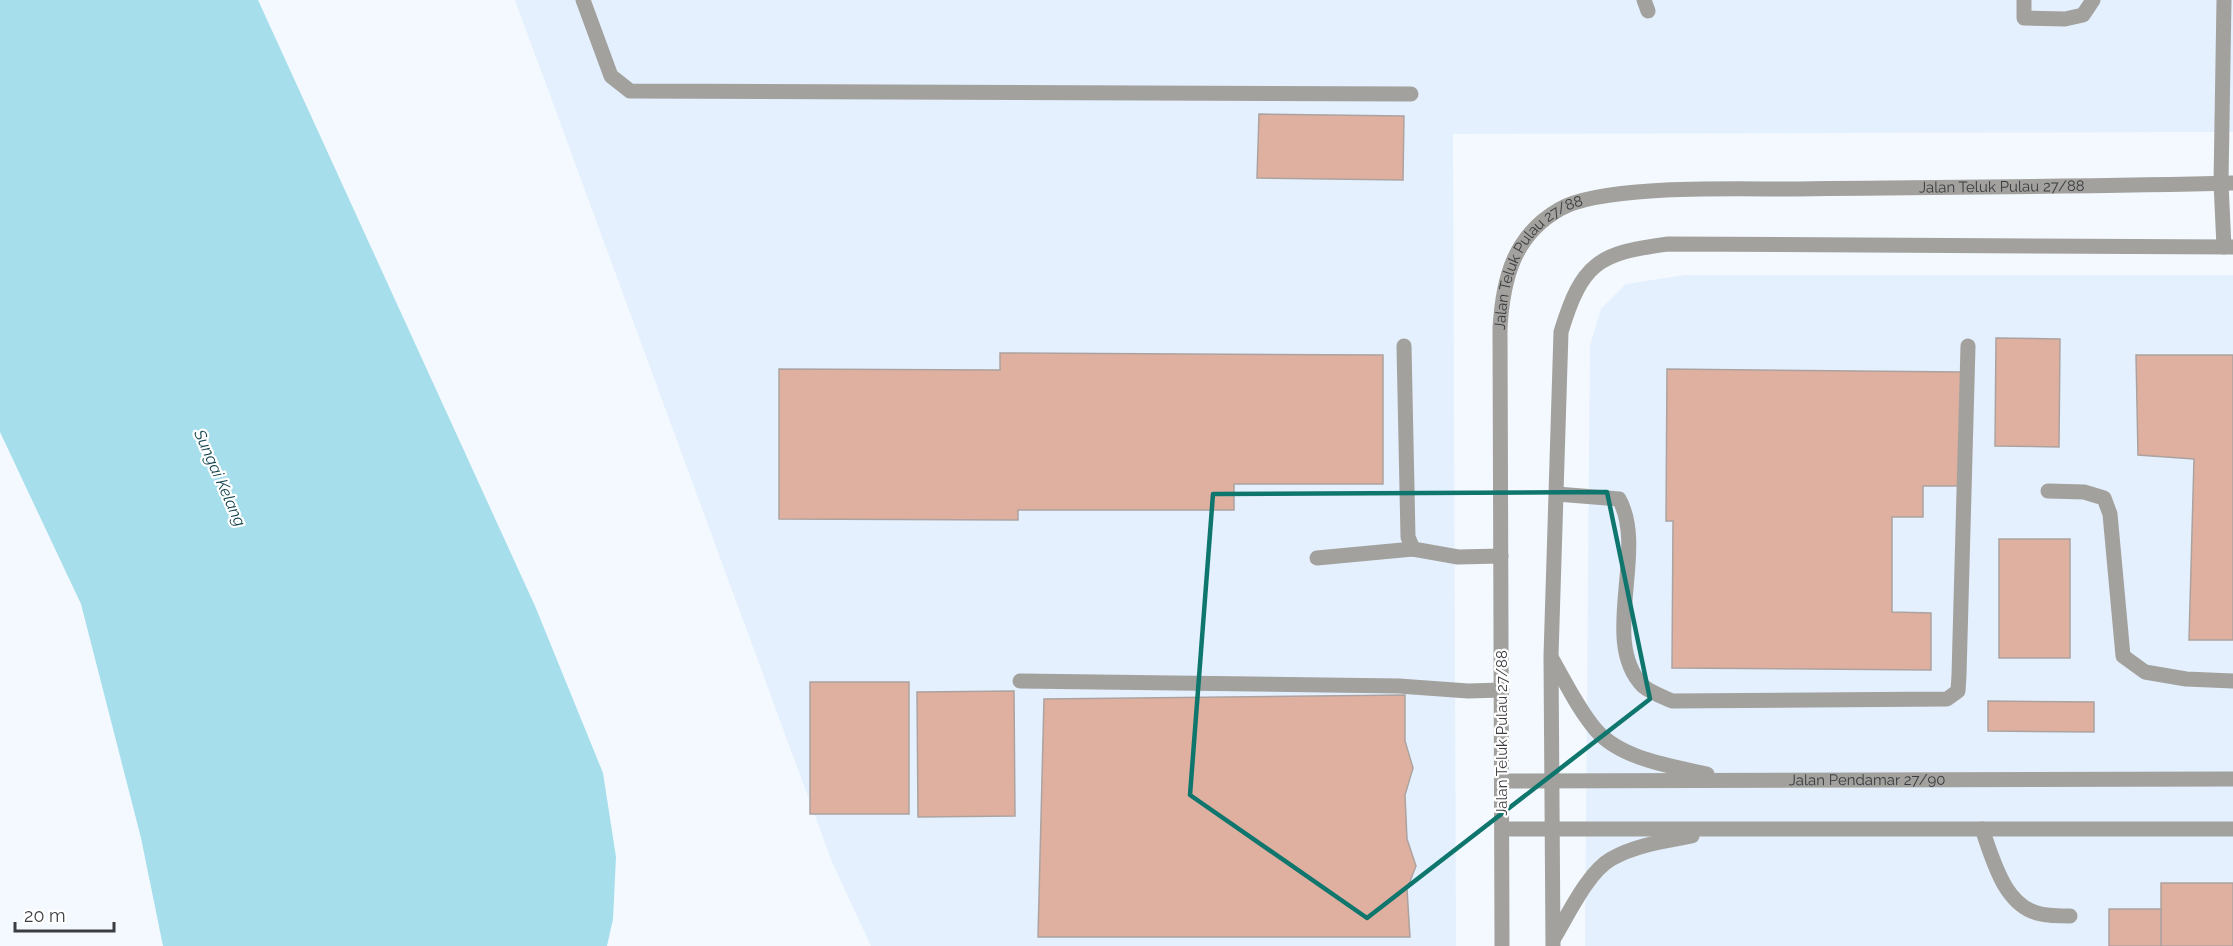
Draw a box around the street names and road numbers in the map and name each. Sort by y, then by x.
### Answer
street label: Jalan Teluk Pulau 27/88 [1919,177,2085,197]
street label: Jalan Teluk Pulau 27/88 [1491,192,1585,330]
street label: Jalan Teluk Pulau 27/88 [1493,650,1511,816]
street label: Jalan Pendamar 27/90 [1789,771,1945,789]

